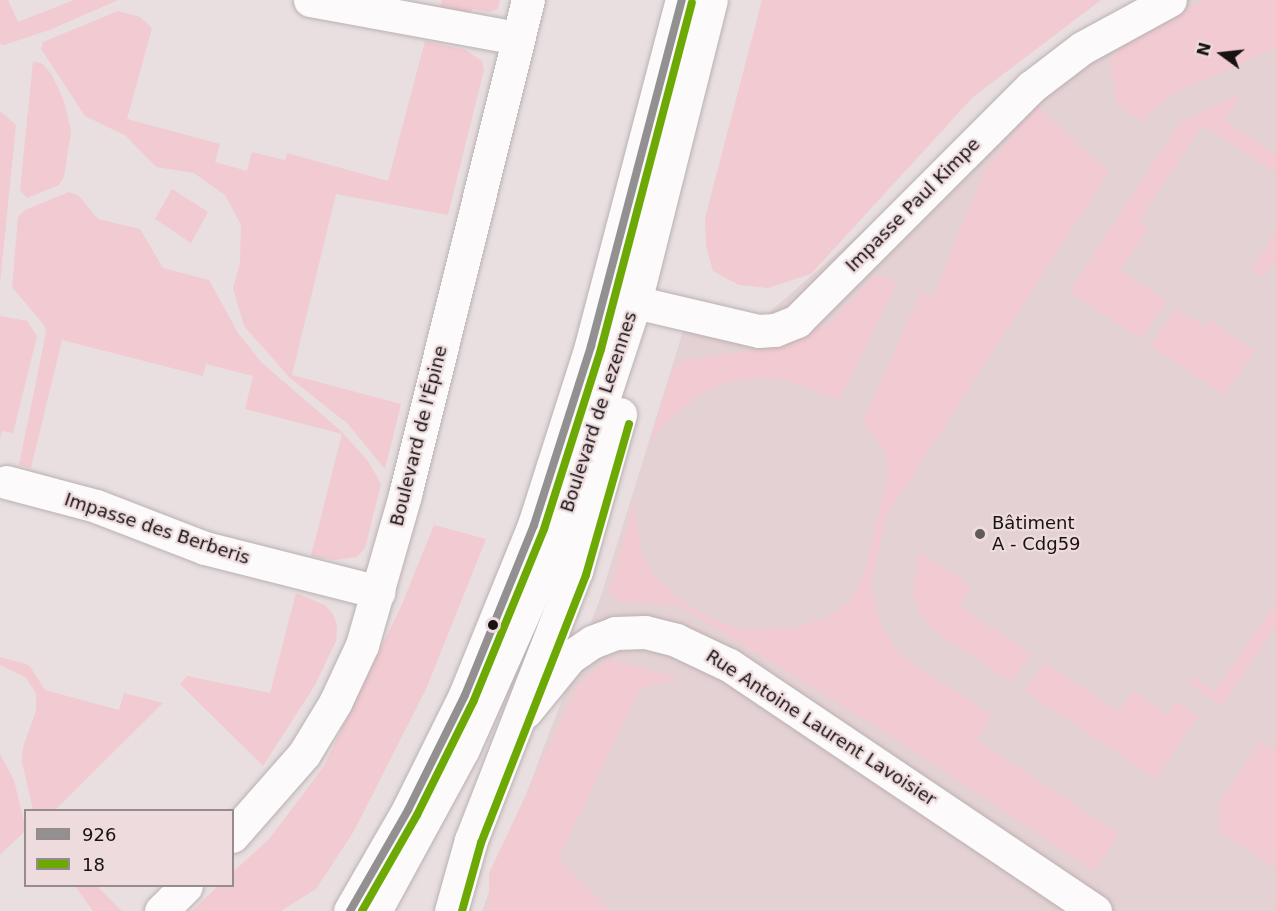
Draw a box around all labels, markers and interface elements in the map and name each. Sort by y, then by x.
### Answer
north arrow [1192,24,1252,84]
text: N [1193,40,1215,58]
street label: Impasse Paul Kimpe [841,133,985,277]
street label: Boulevard de Lezennes [556,309,642,515]
street label: Boulevard de l'Épine [386,344,452,528]
street label: Impasse des Berberis [62,489,252,569]
place label: Bâtiment A - Cdg59 [992,513,1081,556]
marker: Bâtiment A - Cdg59 [973,527,987,541]
unlabelled marker [487,619,499,631]
street label: Rue Antoine Laurent Lavoisier [702,645,940,811]
legend [24,809,234,887]
text: 926 [82,824,116,845]
text: 18 [82,854,105,875]

